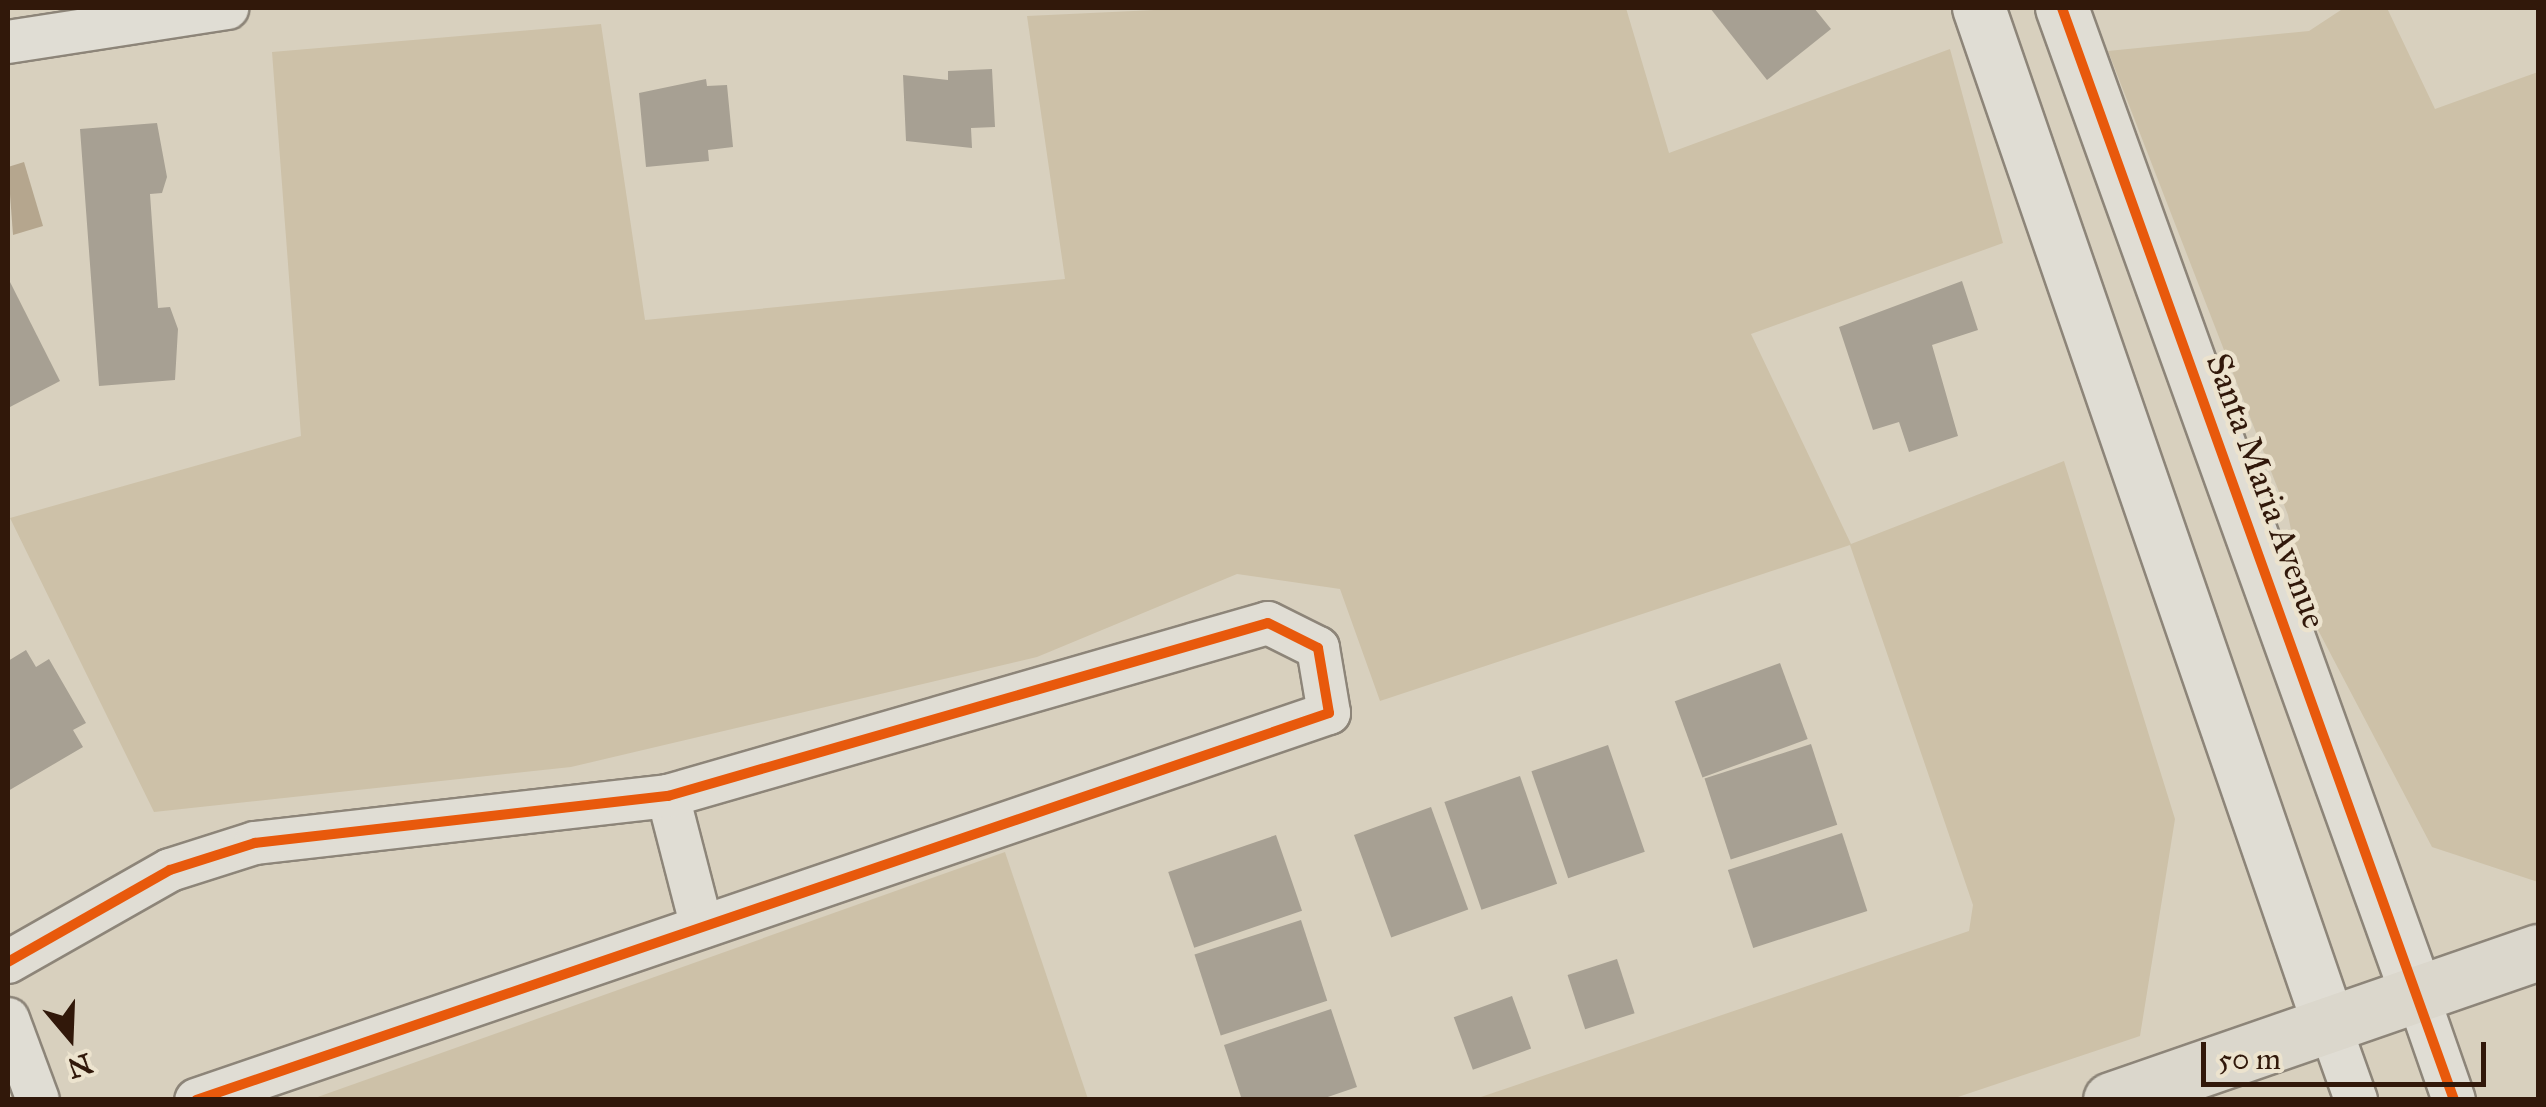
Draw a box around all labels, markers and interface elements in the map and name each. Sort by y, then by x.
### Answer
street label: Santa Maria Avenue [2197,348,2335,634]
north arrow [20,987,120,1087]
scale bar [2206,1022,2491,1084]
text: 50 m [2218,1041,2281,1077]
text: N [63,1045,97,1086]

